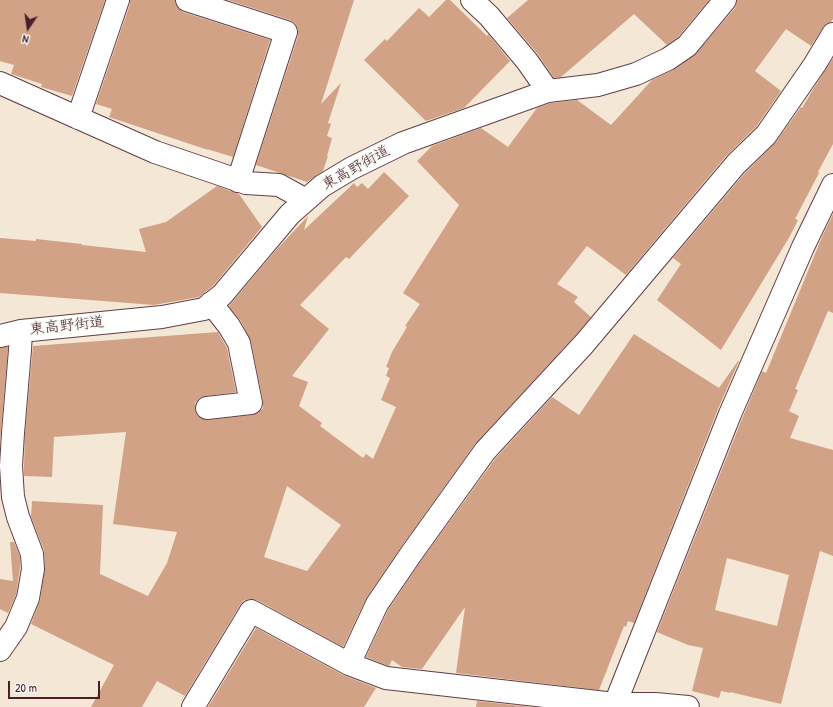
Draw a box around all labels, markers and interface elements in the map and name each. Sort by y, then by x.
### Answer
north arrow [8,8,48,48]
text: N [21,32,30,47]
street label: 東高野街道 [319,142,393,194]
street label: 東高野街道 [29,313,105,339]
scale bar [10,673,102,699]
text: 20 m [15,679,37,696]

